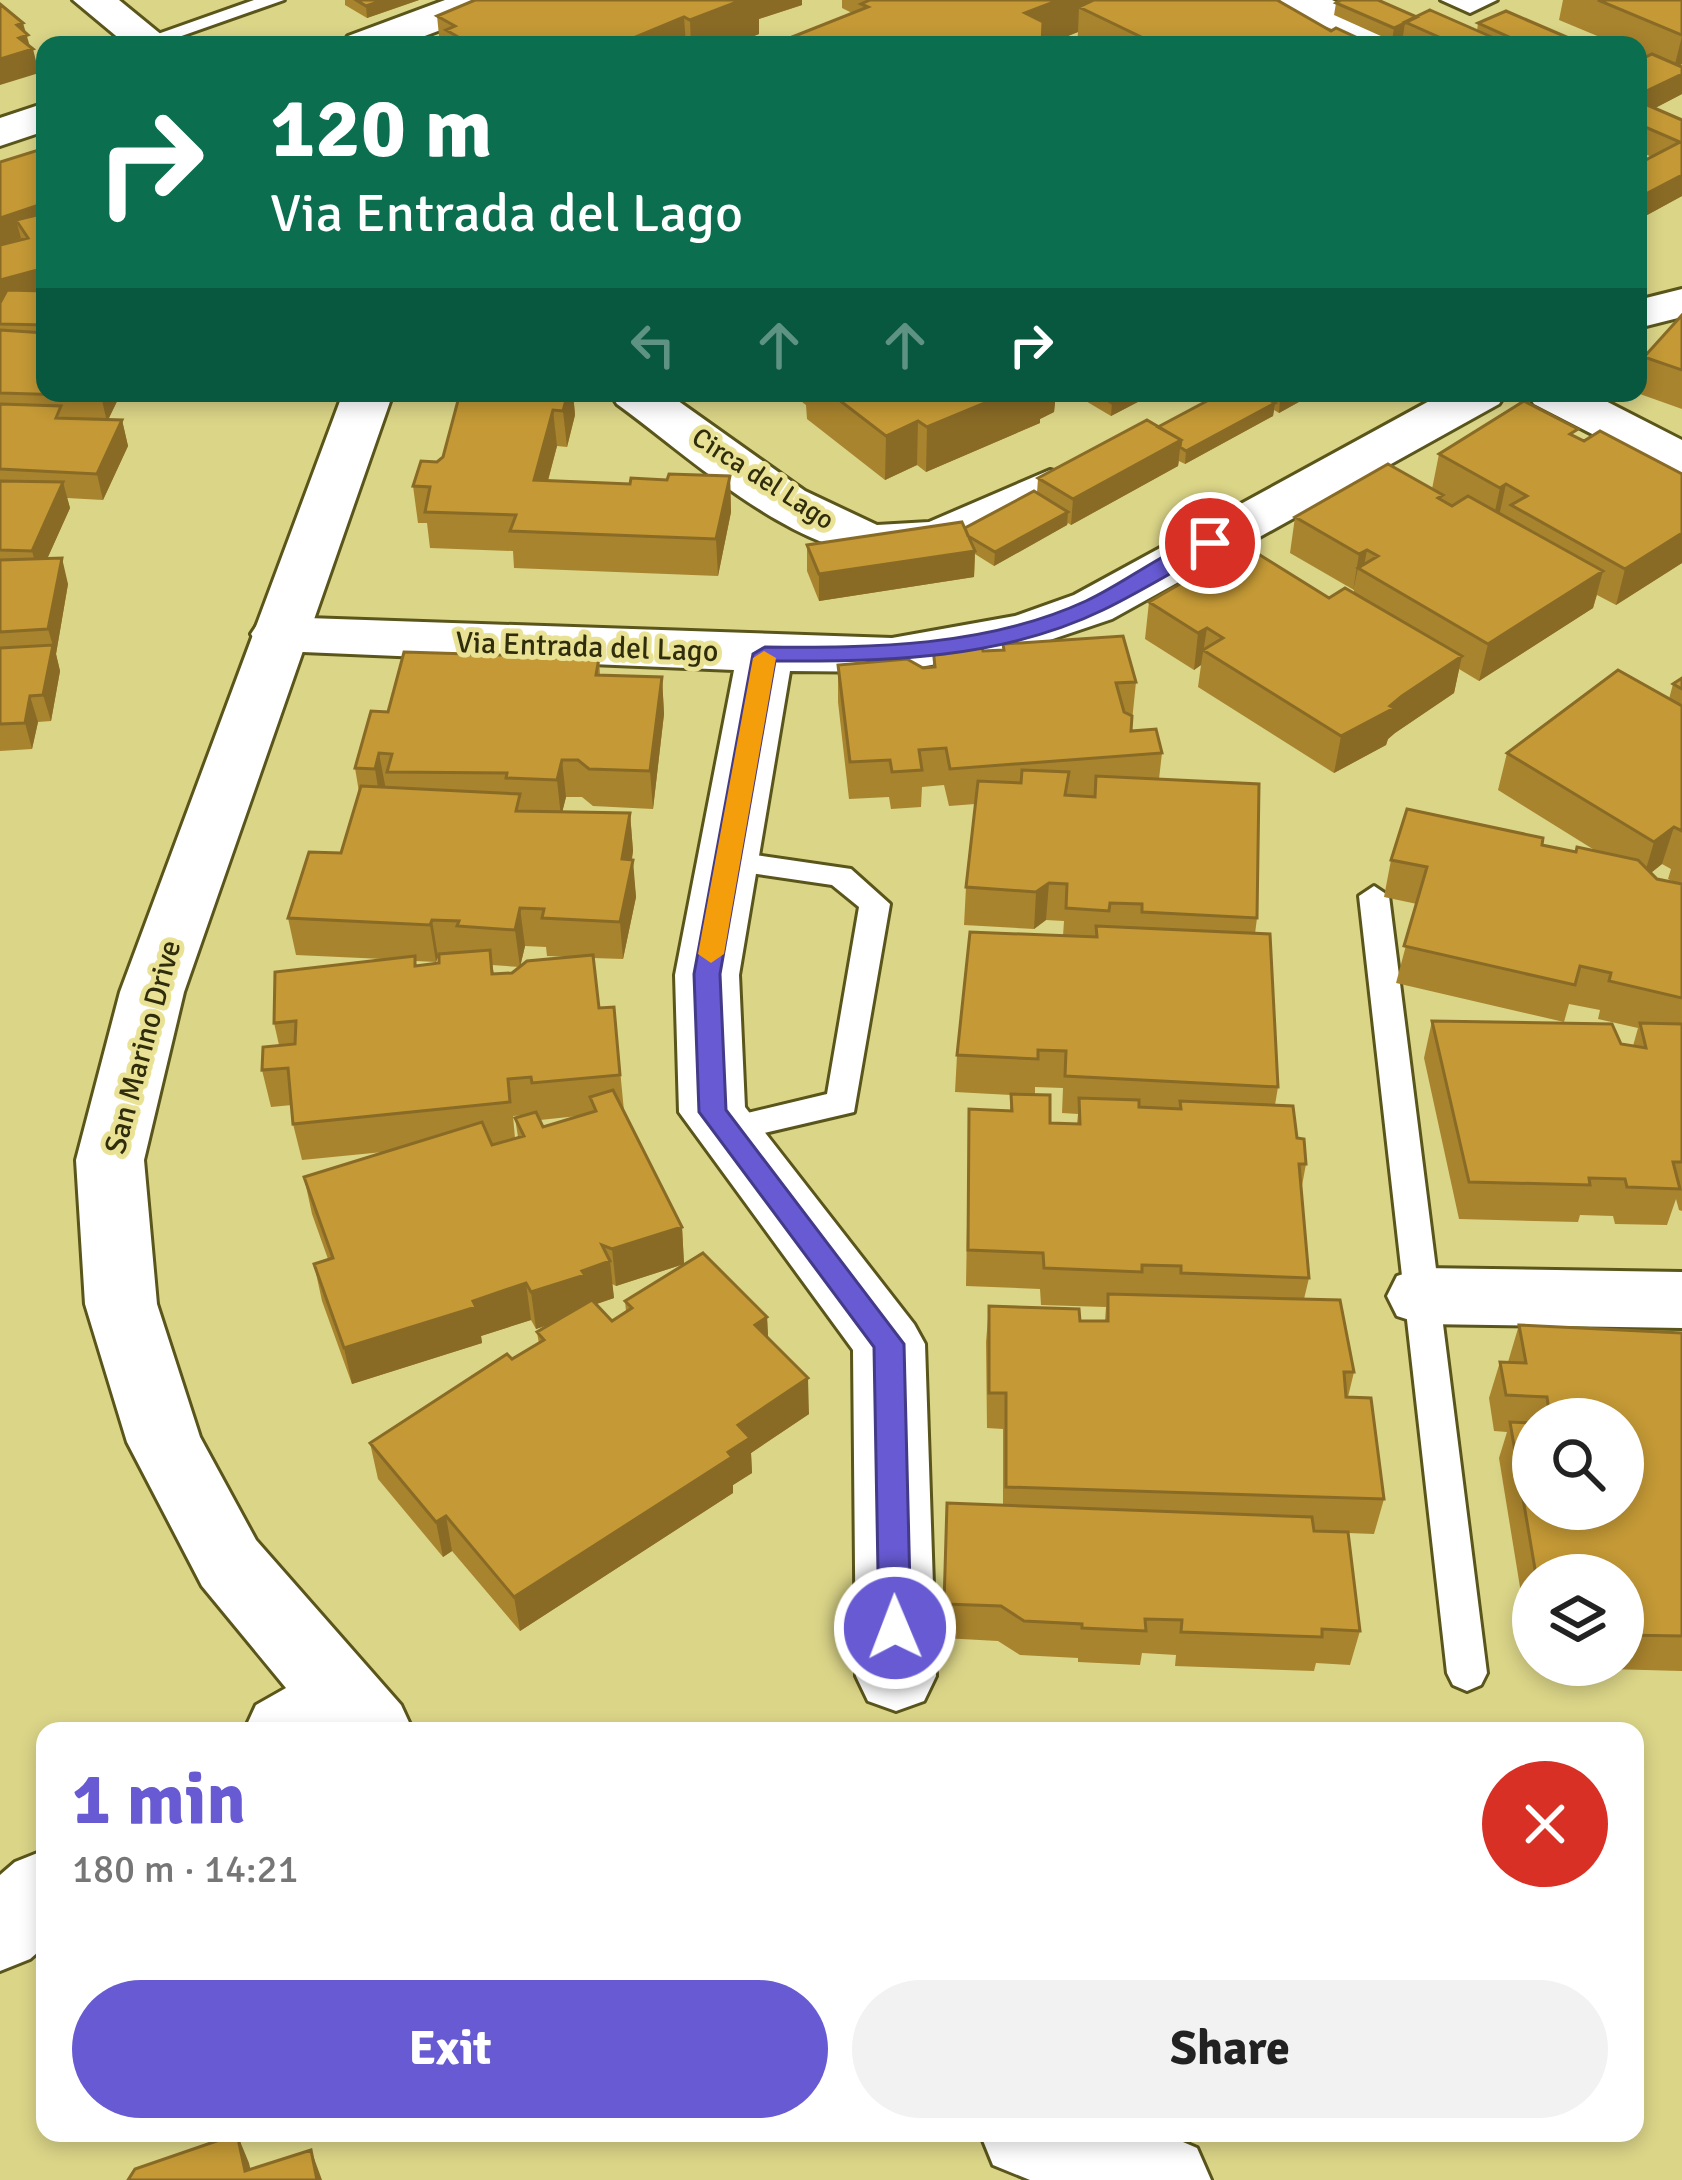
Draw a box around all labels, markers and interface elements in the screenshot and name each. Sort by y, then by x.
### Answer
text: 120 m [270,77,492,181]
icon: right [72,84,228,240]
text: Via Entrada del Lago [270,180,743,247]
icon: left [620,312,686,378]
icon: ahead [746,312,812,378]
icon: ahead [872,312,938,378]
icon: right [998,312,1064,378]
street label: Circa del Lago [686,421,840,537]
pin [1159,492,1261,594]
icon: arrive [1177,510,1243,576]
street label: Via Entrada del Lago [455,624,719,670]
street label: San Marino Drive [97,936,189,1158]
map controls [1512,1398,1644,1686]
button: search [1512,1398,1644,1530]
button: layers [1512,1554,1644,1686]
position arrow [832,1565,958,1691]
text: 1 min [72,1755,246,1844]
button: close [1482,1761,1608,1887]
text: 180 m · 14:21 [72,1845,299,1893]
button: Exit [72,1980,828,2118]
button: Share [852,1980,1608,2118]

